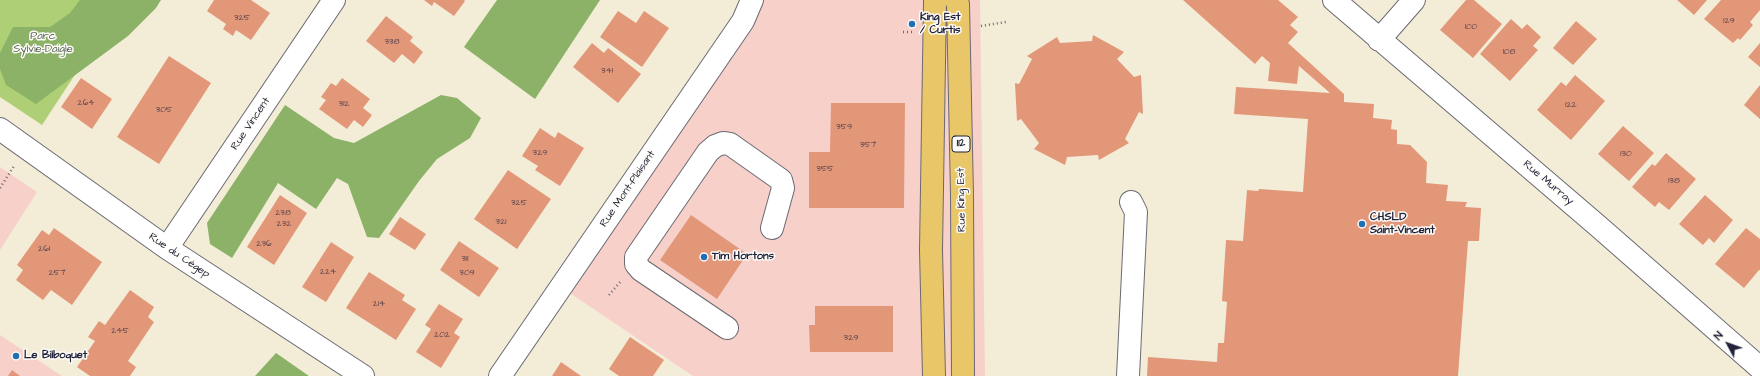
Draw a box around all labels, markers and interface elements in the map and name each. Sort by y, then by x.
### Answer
place label: King Est / Curtis [920,11,960,37]
house number: 325 [234,13,250,23]
house number: 129 [1723,16,1735,26]
marker: King Est / Curtis [907,19,917,29]
house number: 100 [1465,22,1477,32]
park label: Parc Sylvie-Daigle [13,30,73,56]
house number: 338 [385,37,399,47]
house number: 108 [1503,47,1515,57]
house number: 341 [601,66,613,76]
street label: Rue Vincent [229,95,273,153]
house number: 264 [78,98,94,108]
house number: 312 [339,99,349,109]
house number: 122 [1565,100,1577,110]
house number: 305 [156,105,172,115]
house number: 359 [836,122,852,132]
road number: 112 [952,136,970,152]
house number: 357 [860,140,876,150]
house number: 329 [533,148,547,158]
street label: Rue Mont-Plaisant [598,148,658,230]
house number: 130 [1620,149,1632,159]
street label: Rue Murray [1520,158,1576,208]
house number: 355 [816,164,834,174]
street label: Rue King Est [955,168,969,232]
house number: 138 [1668,176,1680,186]
house number: 325 [511,198,527,208]
house number: 238 [275,208,291,218]
place label: CHSLD Saint-Vincent [1370,211,1435,237]
house number: 321 [496,217,506,227]
house number: 232 [277,219,291,229]
marker: CHSLD Saint-Vincent [1357,219,1367,229]
street label: Rue du Cégep [146,231,212,281]
house number: 236 [256,239,272,249]
house number: 261 [38,244,50,254]
place label: Tim Hortons [712,250,774,264]
marker: Tim Hortons [699,252,709,262]
house number: 311 [462,254,468,264]
house number: 224 [320,267,336,277]
house number: 257 [48,268,66,278]
house number: 309 [459,268,475,278]
house number: 214 [373,299,385,309]
north arrow [1708,324,1748,364]
house number: 245 [111,326,129,336]
text: N [1711,328,1726,343]
house number: 202 [434,330,450,340]
house number: 329 [844,333,858,343]
place label: Le Bilboquet [24,349,87,363]
marker: Le Bilboquet [11,351,21,361]

